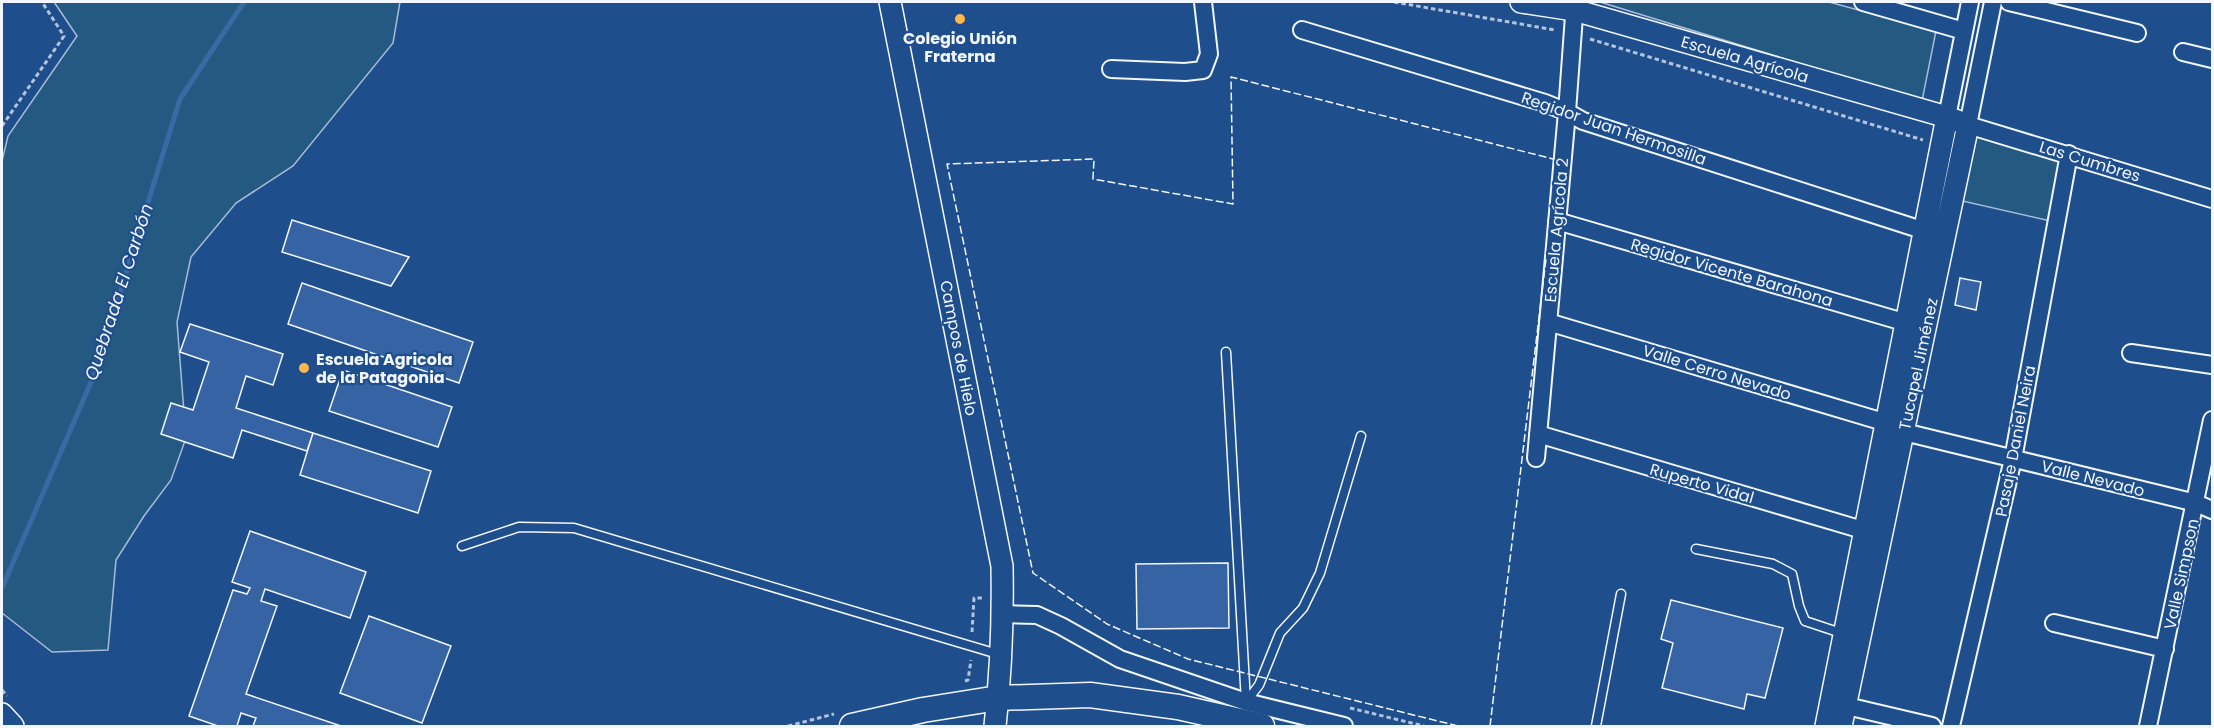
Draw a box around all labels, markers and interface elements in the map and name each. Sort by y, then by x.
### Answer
marker: Colegio Unión Fraterna [953,12,967,26]
place label: Colegio Unión Fraterna [903,27,1017,68]
street label: Escuela Agrícola [1678,30,1811,89]
street label: Regidor Juan Hermosilla [1518,86,1709,171]
street label: Las Cumbres [2037,135,2143,188]
street label: Escuela Agrícola 2 [1539,157,1574,303]
water label: Quebrada El Carbón [78,200,159,384]
street label: Regidor Vicente Barahona [1628,233,1836,312]
street label: Campos de Hielo [934,278,983,418]
street label: Tucapel Jiménez [1893,296,1944,432]
street label: Valle Cerro Nevado [1640,339,1794,406]
place label: Escuela Agricola de la Patagonia [316,348,453,389]
marker: Escuela Agricola de la Patagonia [297,361,311,375]
street label: Pasaje Daniel Neira [1990,363,2041,519]
street label: Valle Nevado [2039,455,2147,502]
street label: Ruperto Vidal [1647,458,1757,509]
street label: Valle Simpson [2158,516,2205,632]

